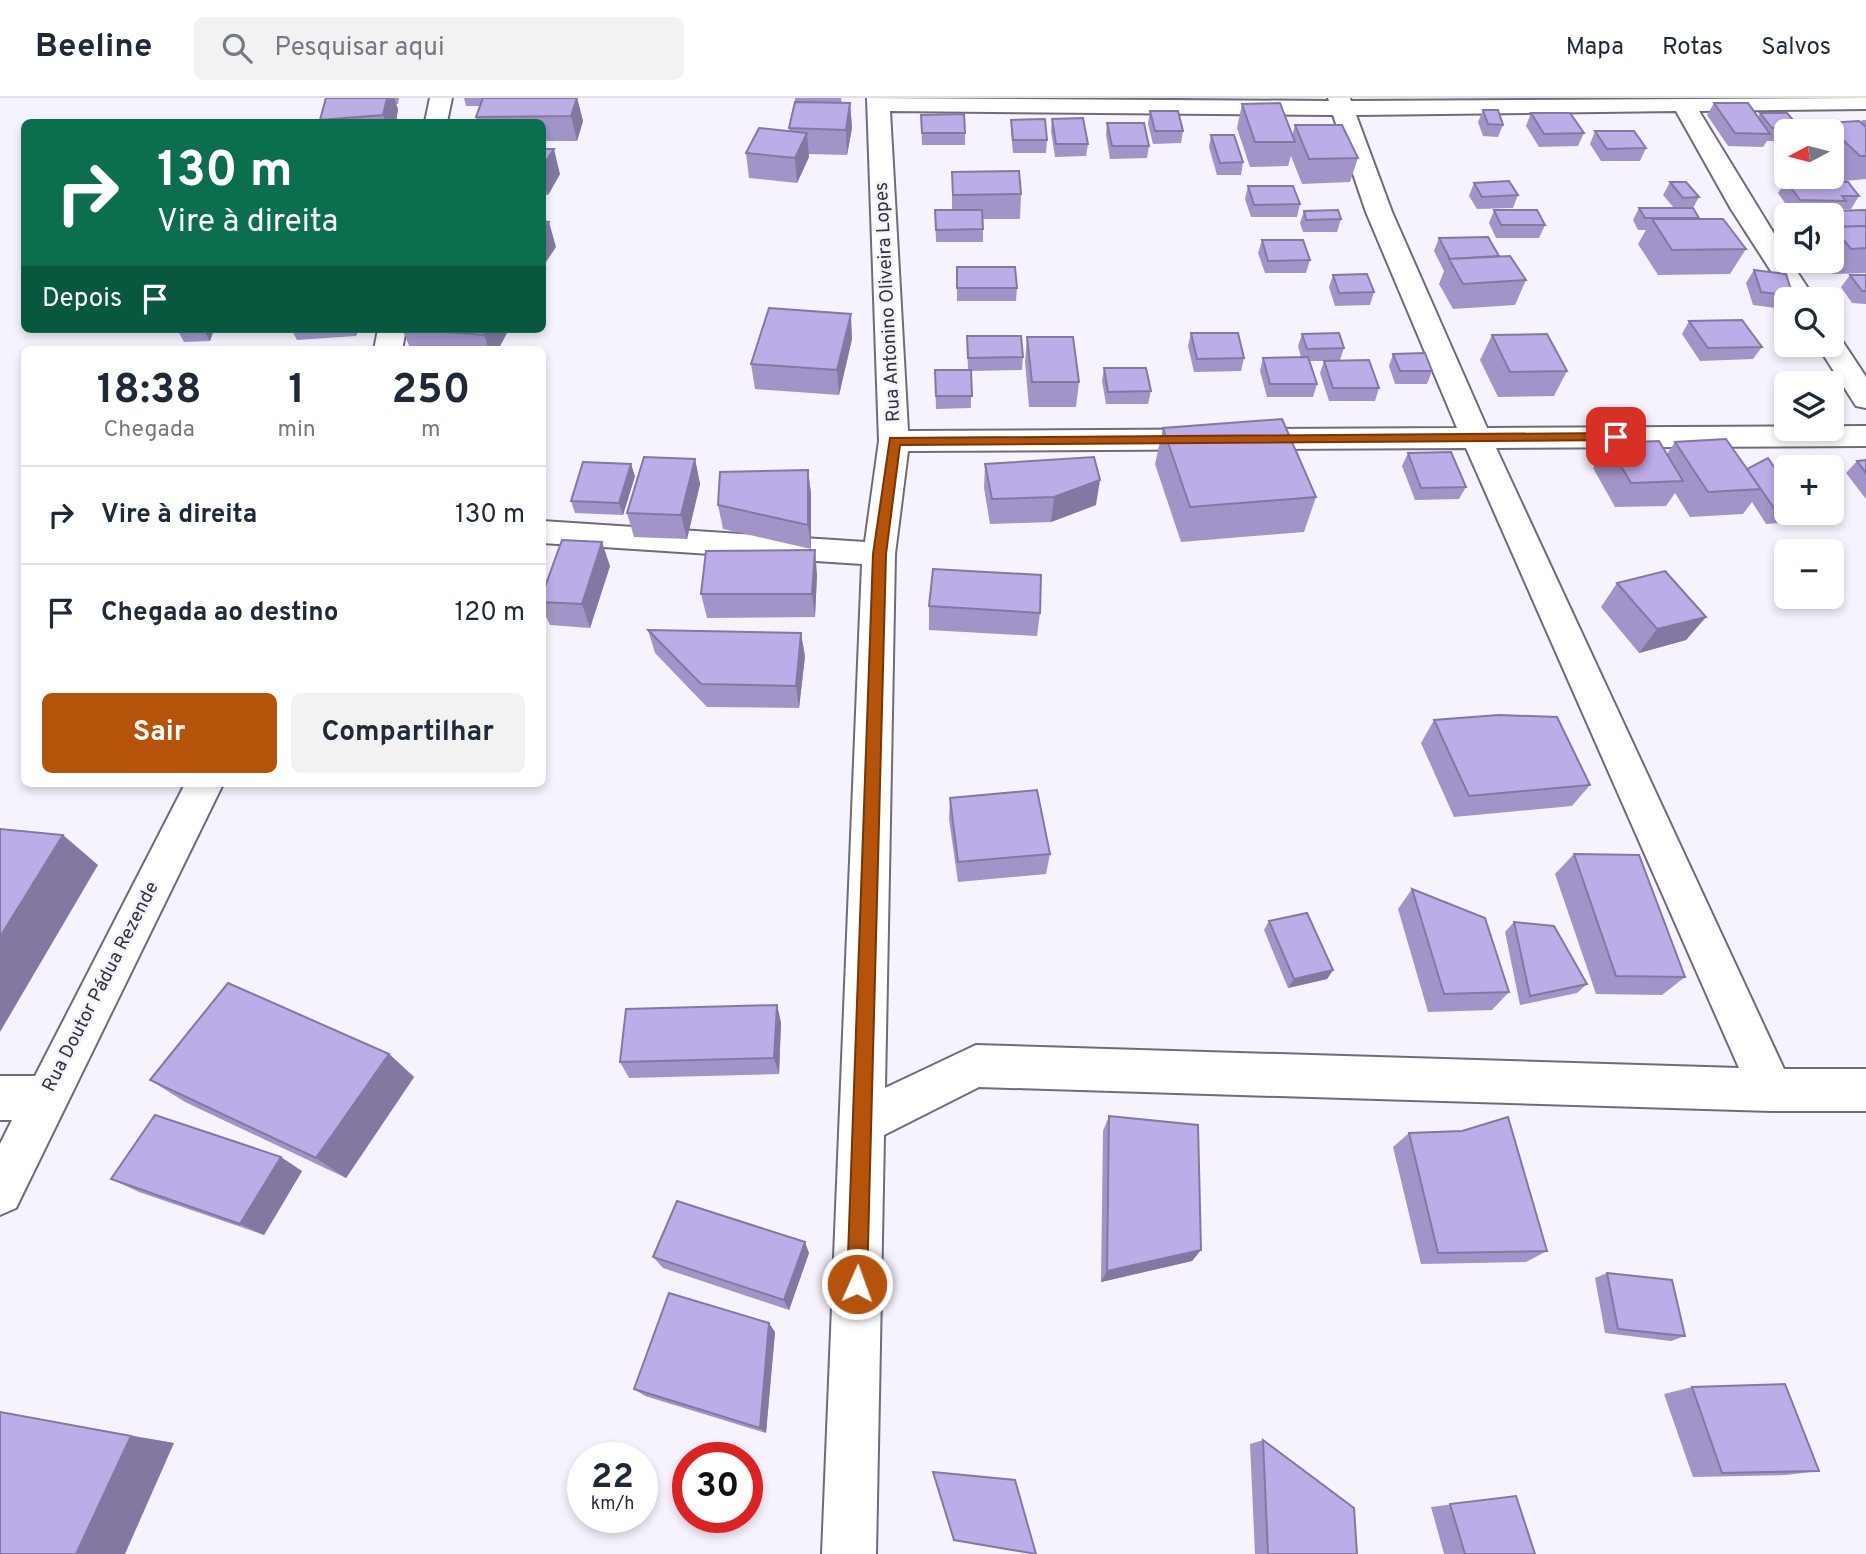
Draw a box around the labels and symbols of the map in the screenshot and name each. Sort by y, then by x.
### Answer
north arrow [1774,119,1844,189]
street label: Rua Antonino Oliveira Lopes [870,181,906,423]
pin [1586,407,1646,467]
street label: Rua Doutor Pádua Rezende [37,878,165,1096]
position arrow [820,1247,894,1321]
speed limit sign: 30 [672,1442,763,1533]

